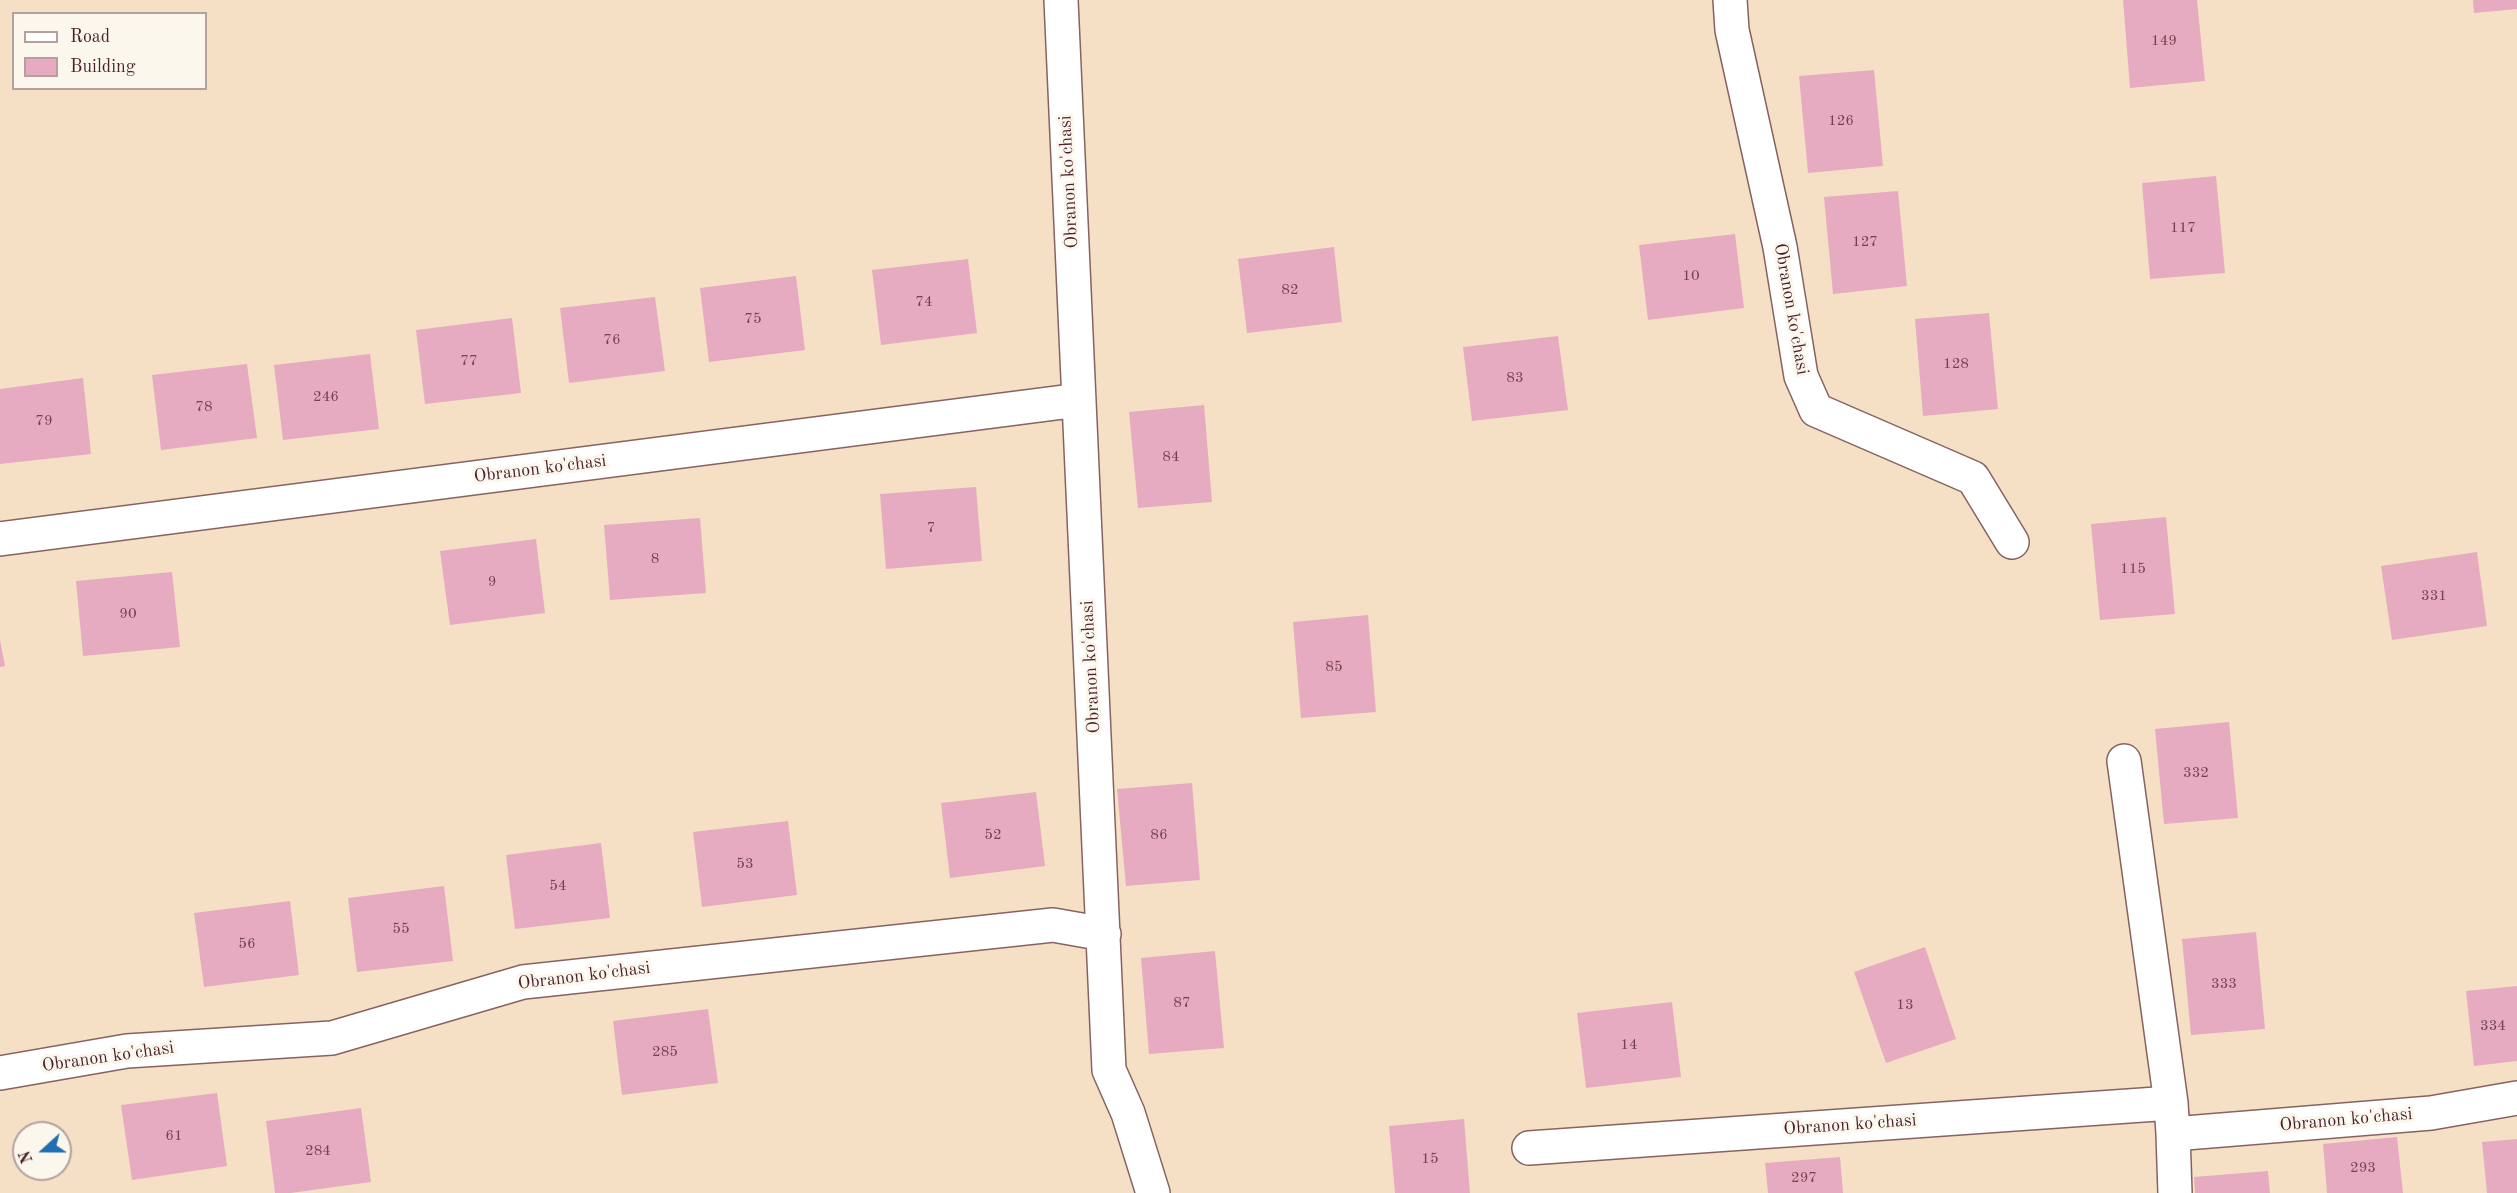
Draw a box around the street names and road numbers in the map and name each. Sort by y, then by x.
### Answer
street label: Obranon ko'chasi [1055,115,1083,249]
street label: Obranon ko'chasi [1769,241,1813,377]
street label: Obranon ko'chasi [473,450,607,488]
street label: Obranon ko'chasi [1077,600,1105,734]
street label: Obranon ko'chasi [517,957,651,995]
street label: Obranon ko'chasi [40,1037,176,1077]
street label: Obranon ko'chasi [2279,1103,2413,1137]
street label: Obranon ko'chasi [1783,1110,1917,1140]

